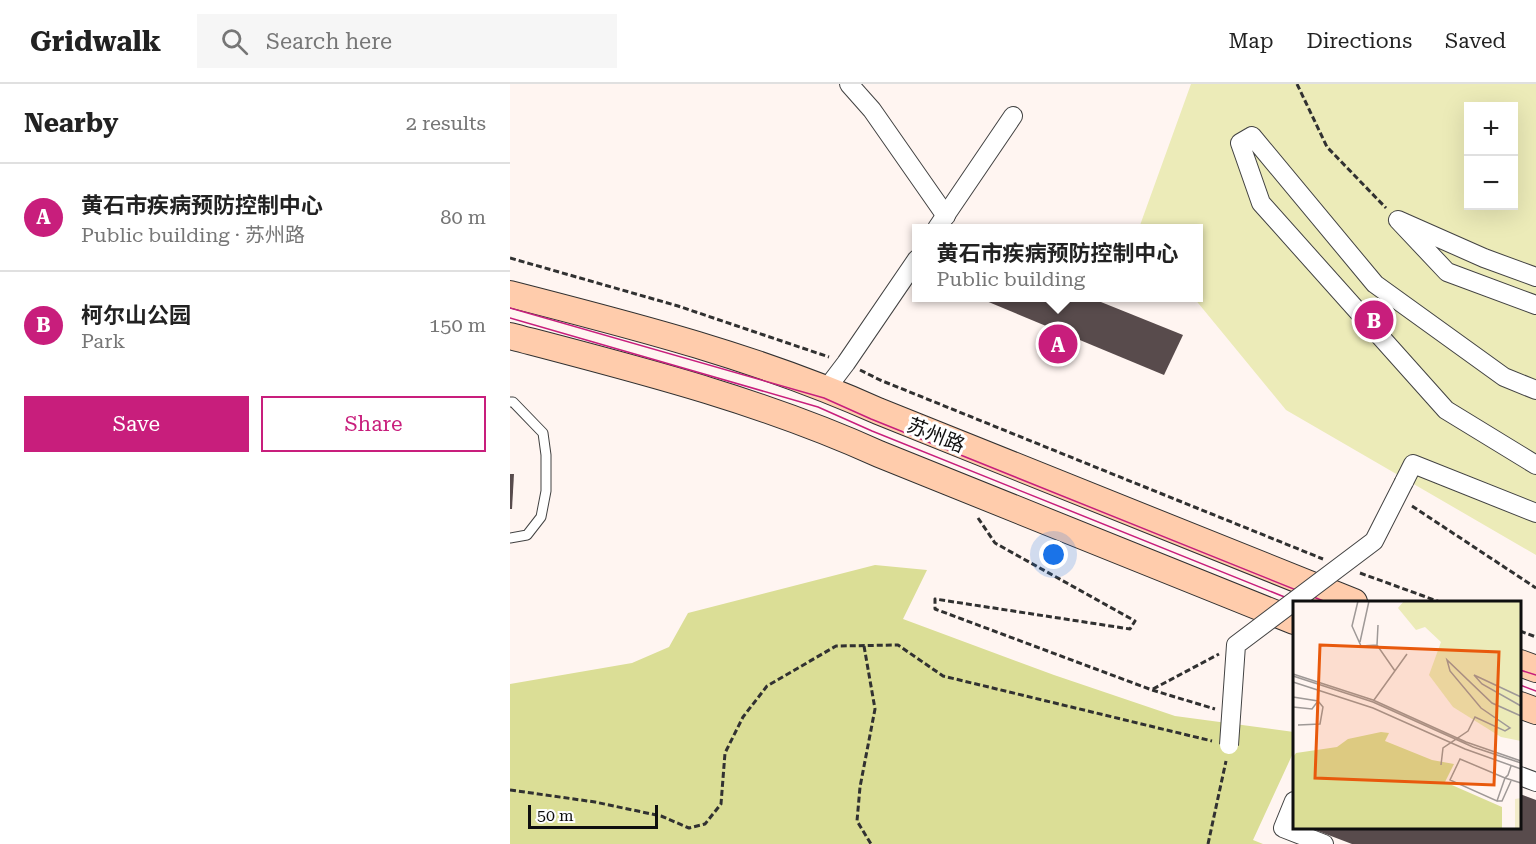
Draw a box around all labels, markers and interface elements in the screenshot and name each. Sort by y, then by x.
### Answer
search box [197,14,617,68]
text: Gridwalk [30,25,161,58]
icon: search [218,25,251,58]
text: Search here [266,29,392,54]
text: Map [1229,29,1273,53]
text: Directions [1306,29,1412,53]
text: Saved [1445,29,1506,53]
map controls [1464,102,1518,210]
button: + [1464,102,1518,156]
text: Nearby [24,108,118,138]
text: 2 results [406,111,486,135]
button: − [1464,156,1518,210]
text: 黄石市疾病预防控制中心 [81,193,323,218]
text: A [36,205,51,229]
text: 80 m [440,205,486,229]
text: Public building · 苏州路 [81,223,305,247]
popup [912,224,1203,302]
text: 黄石市疾病预防控制中心 [936,241,1179,266]
text: Public building [936,267,1085,291]
pin: B [1354,298,1394,342]
text: 柯尔山公园 [81,303,191,328]
text: B [36,313,51,337]
text: 150 m [429,313,486,337]
pin: A [1038,322,1078,366]
text: Park [81,329,125,353]
button: Save [24,396,249,452]
button: Share [261,396,486,452]
street label: 苏州路 [904,413,968,457]
your location [1039,540,1068,569]
inset map [1293,601,1521,829]
scale bar [528,802,658,830]
text: 50 m [537,806,574,825]

